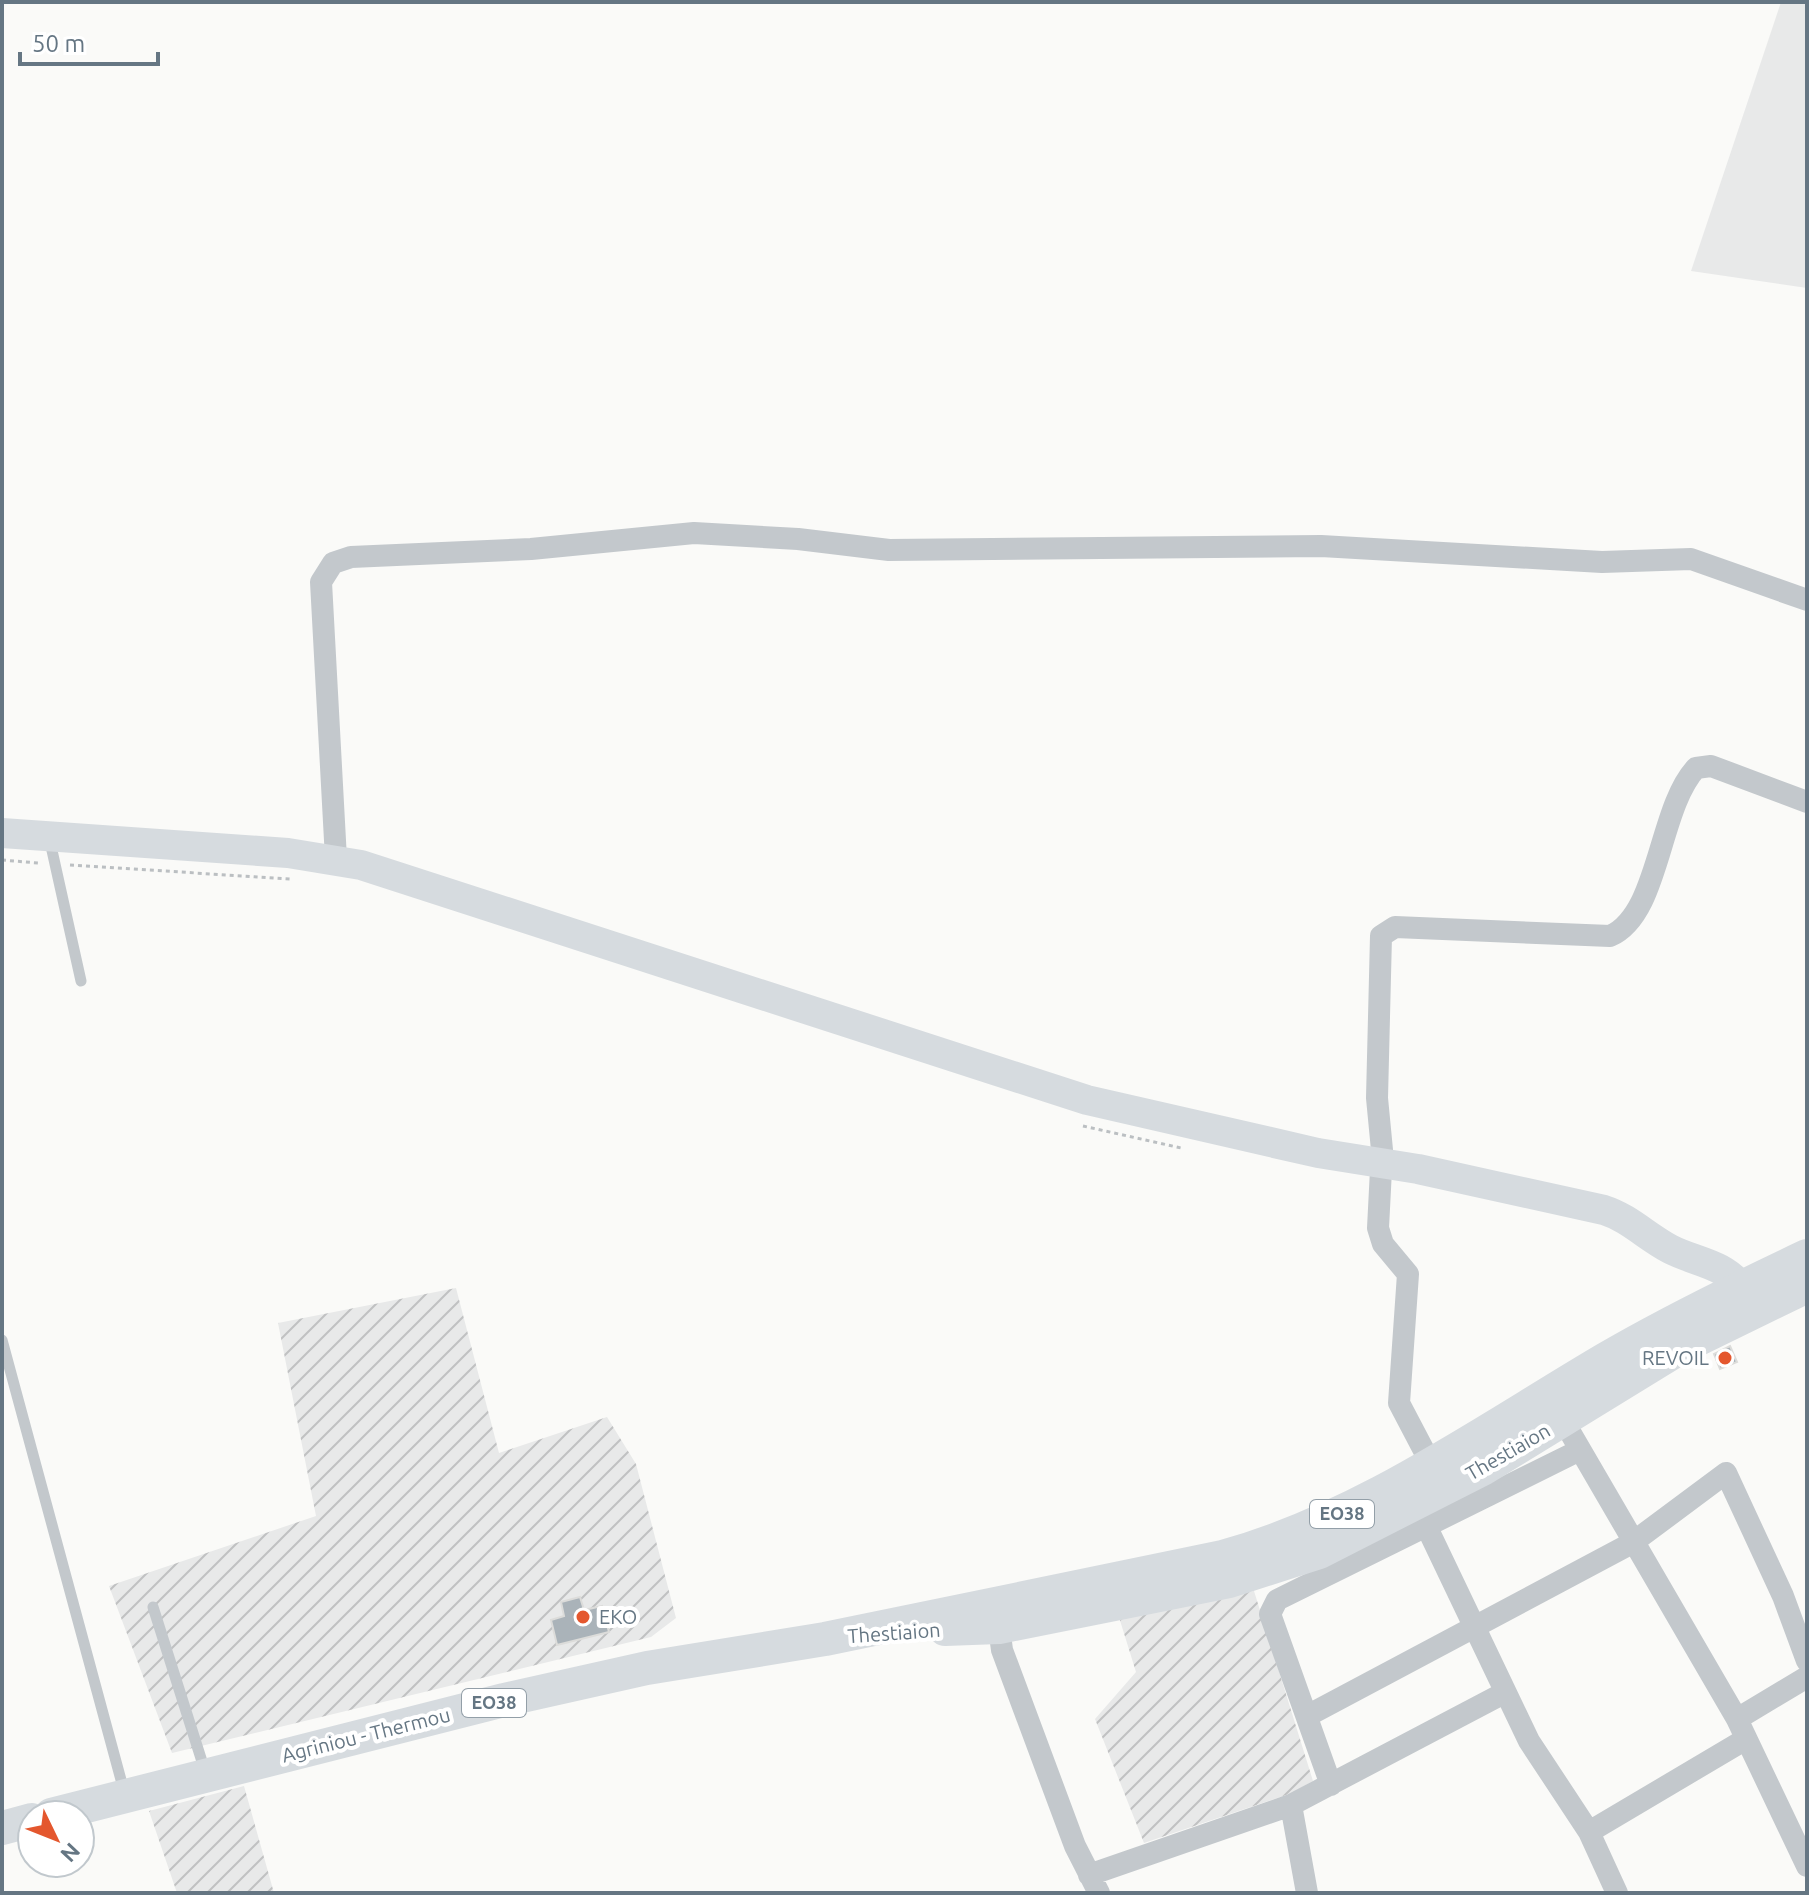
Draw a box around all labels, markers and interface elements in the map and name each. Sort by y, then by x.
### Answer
scale bar [20,16,158,66]
text: 50 m [32,30,85,57]
place label: REVOIL [1642,1346,1709,1369]
marker: REVOIL [1716,1349,1734,1367]
street label: Thestiaion [1462,1418,1554,1485]
road number: ΕΟ38 [1310,1500,1374,1528]
place label: EKO [599,1605,637,1628]
marker: EKO [574,1608,592,1626]
street label: Thestiaion [847,1618,941,1647]
road number: ΕΟ38 [462,1689,526,1717]
street label: Agriniou - Thermou [279,1702,453,1767]
north arrow [16,1799,96,1879]
text: N [56,1838,86,1868]

